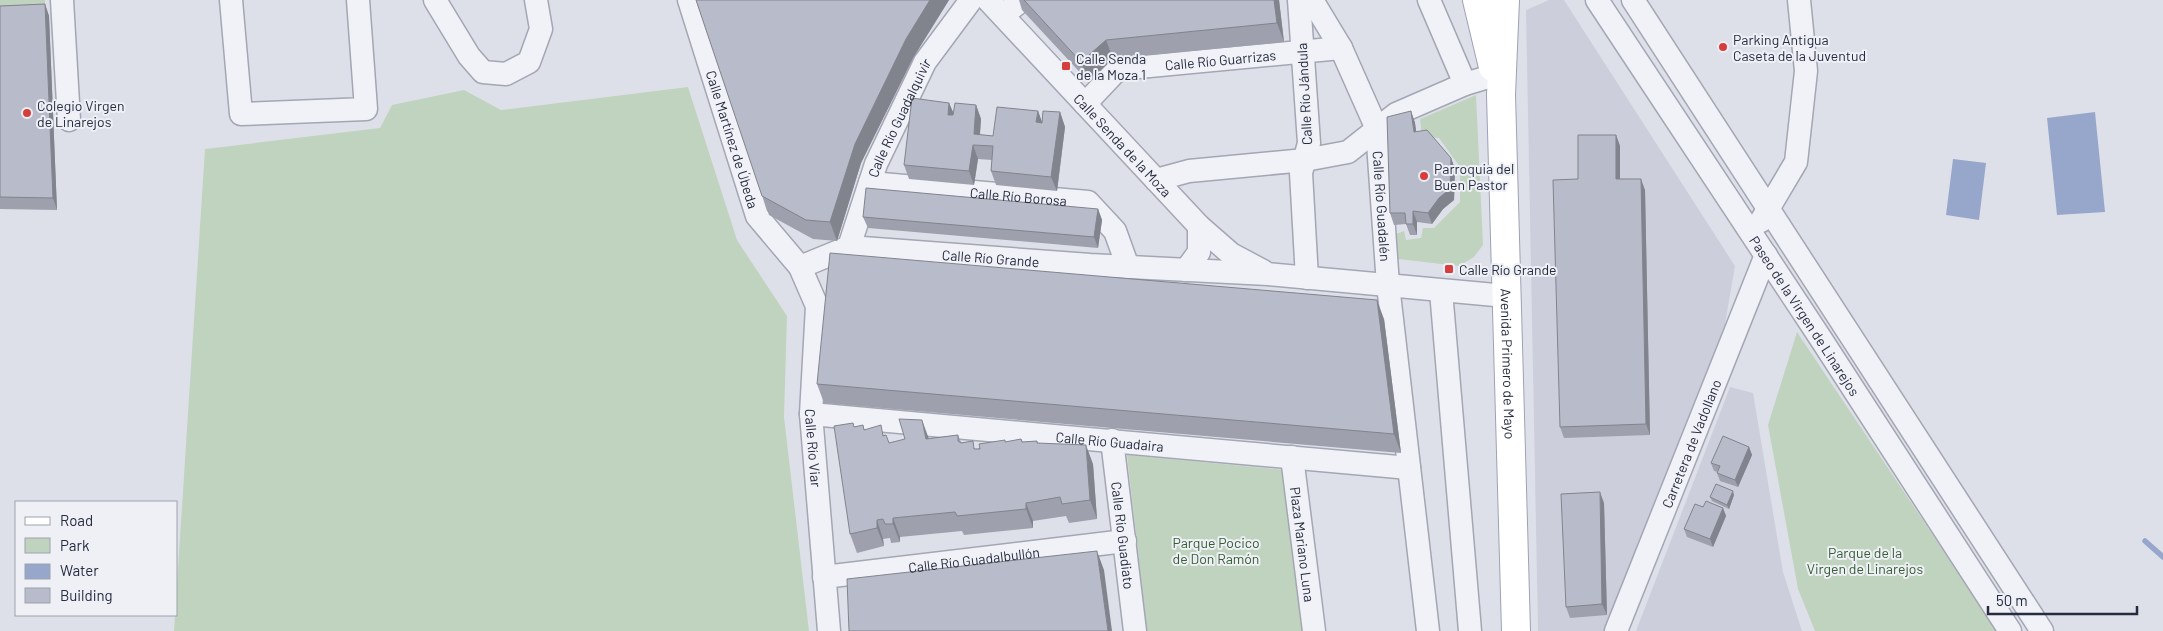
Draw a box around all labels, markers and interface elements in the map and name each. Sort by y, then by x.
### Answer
place label: Parking Antigua Caseta de la Juventud [1733,31,1866,64]
marker: Parking Antigua Caseta de la Juventud [1717,41,1729,53]
street label: Calle Río Jándula [1293,42,1315,146]
street label: Calle Río Guarrizas [1164,46,1277,73]
place label: Calle Senda de la Moza 1 [1076,50,1146,83]
street label: Calle Río Guadalquivir [864,54,934,179]
marker: Calle Senda de la Moza 1 [1060,60,1072,72]
street label: Calle Martínez de Úbeda [703,68,763,210]
street label: Calle Senda de la Moza [1071,90,1175,200]
place label: Colegio Virgen de Linarejos [37,97,125,130]
marker: Colegio Virgen de Linarejos [21,107,33,119]
street label: Calle Río Guadalén [1370,150,1395,262]
place label: Parroquia del Buen Pastor [1434,160,1514,193]
marker: Parroquia del Buen Pastor [1418,170,1430,182]
street label: Calle Río Borosa [969,183,1068,209]
street label: Paseo de la Virgen de Linarejos [1747,232,1864,399]
street label: Calle Río Grande [941,245,1040,270]
place label: Calle Río Grande [1459,261,1557,278]
marker: Calle Río Grande [1443,263,1455,275]
street label: Avenida Primero de Mayo [1498,288,1519,440]
street label: Carretera de Vadollano [1658,377,1724,510]
street label: Calle Río Viar [802,408,826,488]
street label: Calle Río Guadaira [1055,428,1164,454]
street label: Calle Río Guadiato [1109,480,1138,590]
street label: Plaza Mariano Luna [1287,486,1319,603]
legend [15,501,178,616]
text: Road [60,511,93,529]
park label: Parque Pocico de Don Ramón [1172,534,1260,567]
text: Park [60,536,90,554]
street label: Calle Río Guadalbullón [907,543,1041,575]
park label: Parque de la Virgen de Linarejos [1807,544,1923,577]
text: Water [60,561,99,579]
scale bar [1988,584,2137,616]
text: Building [60,586,113,604]
text: 50 m [1996,591,2028,609]

